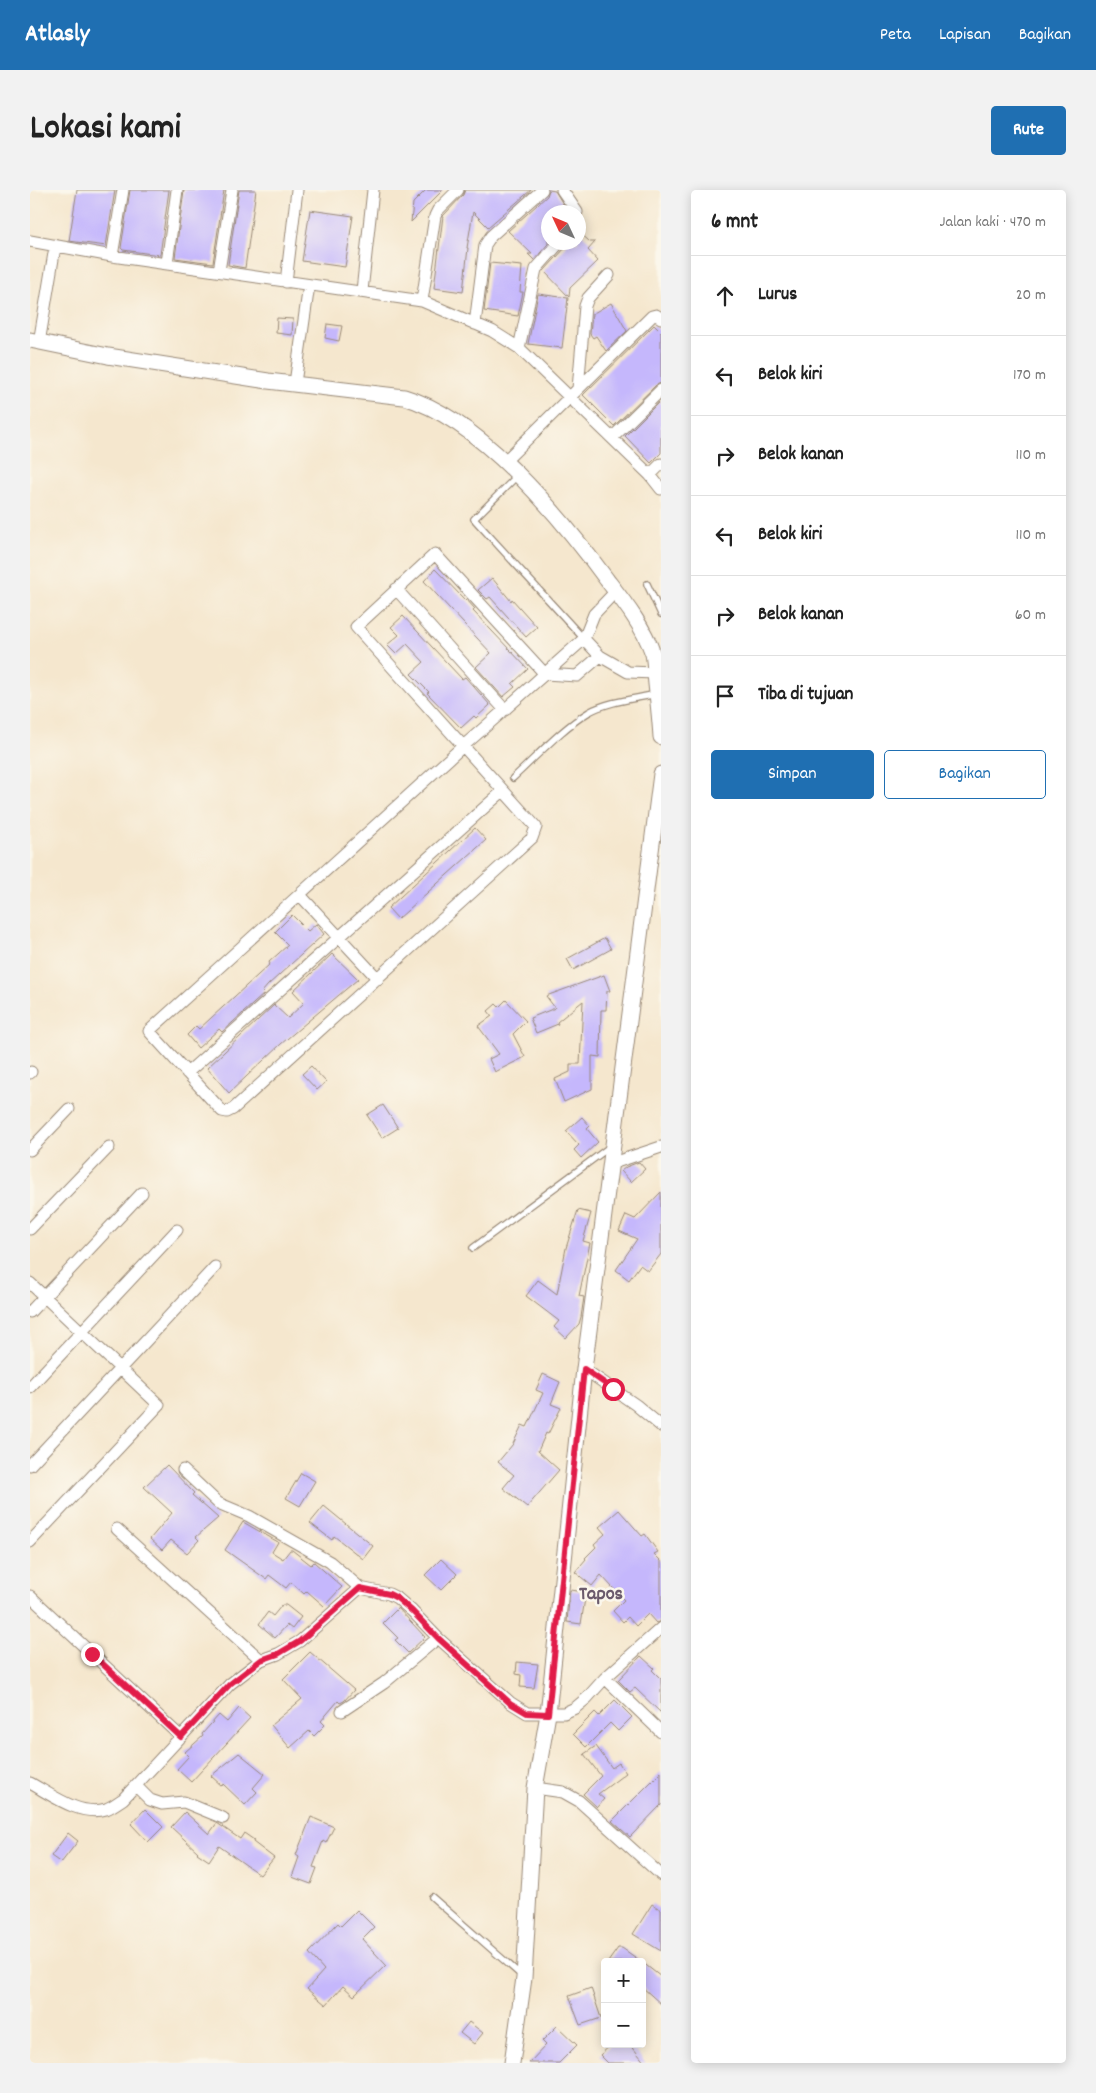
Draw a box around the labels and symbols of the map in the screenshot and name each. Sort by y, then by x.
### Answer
north arrow [541,205,586,250]
route start [602,1378,625,1401]
district label: Tapos [579,1581,623,1609]
route end [81,1643,104,1666]

